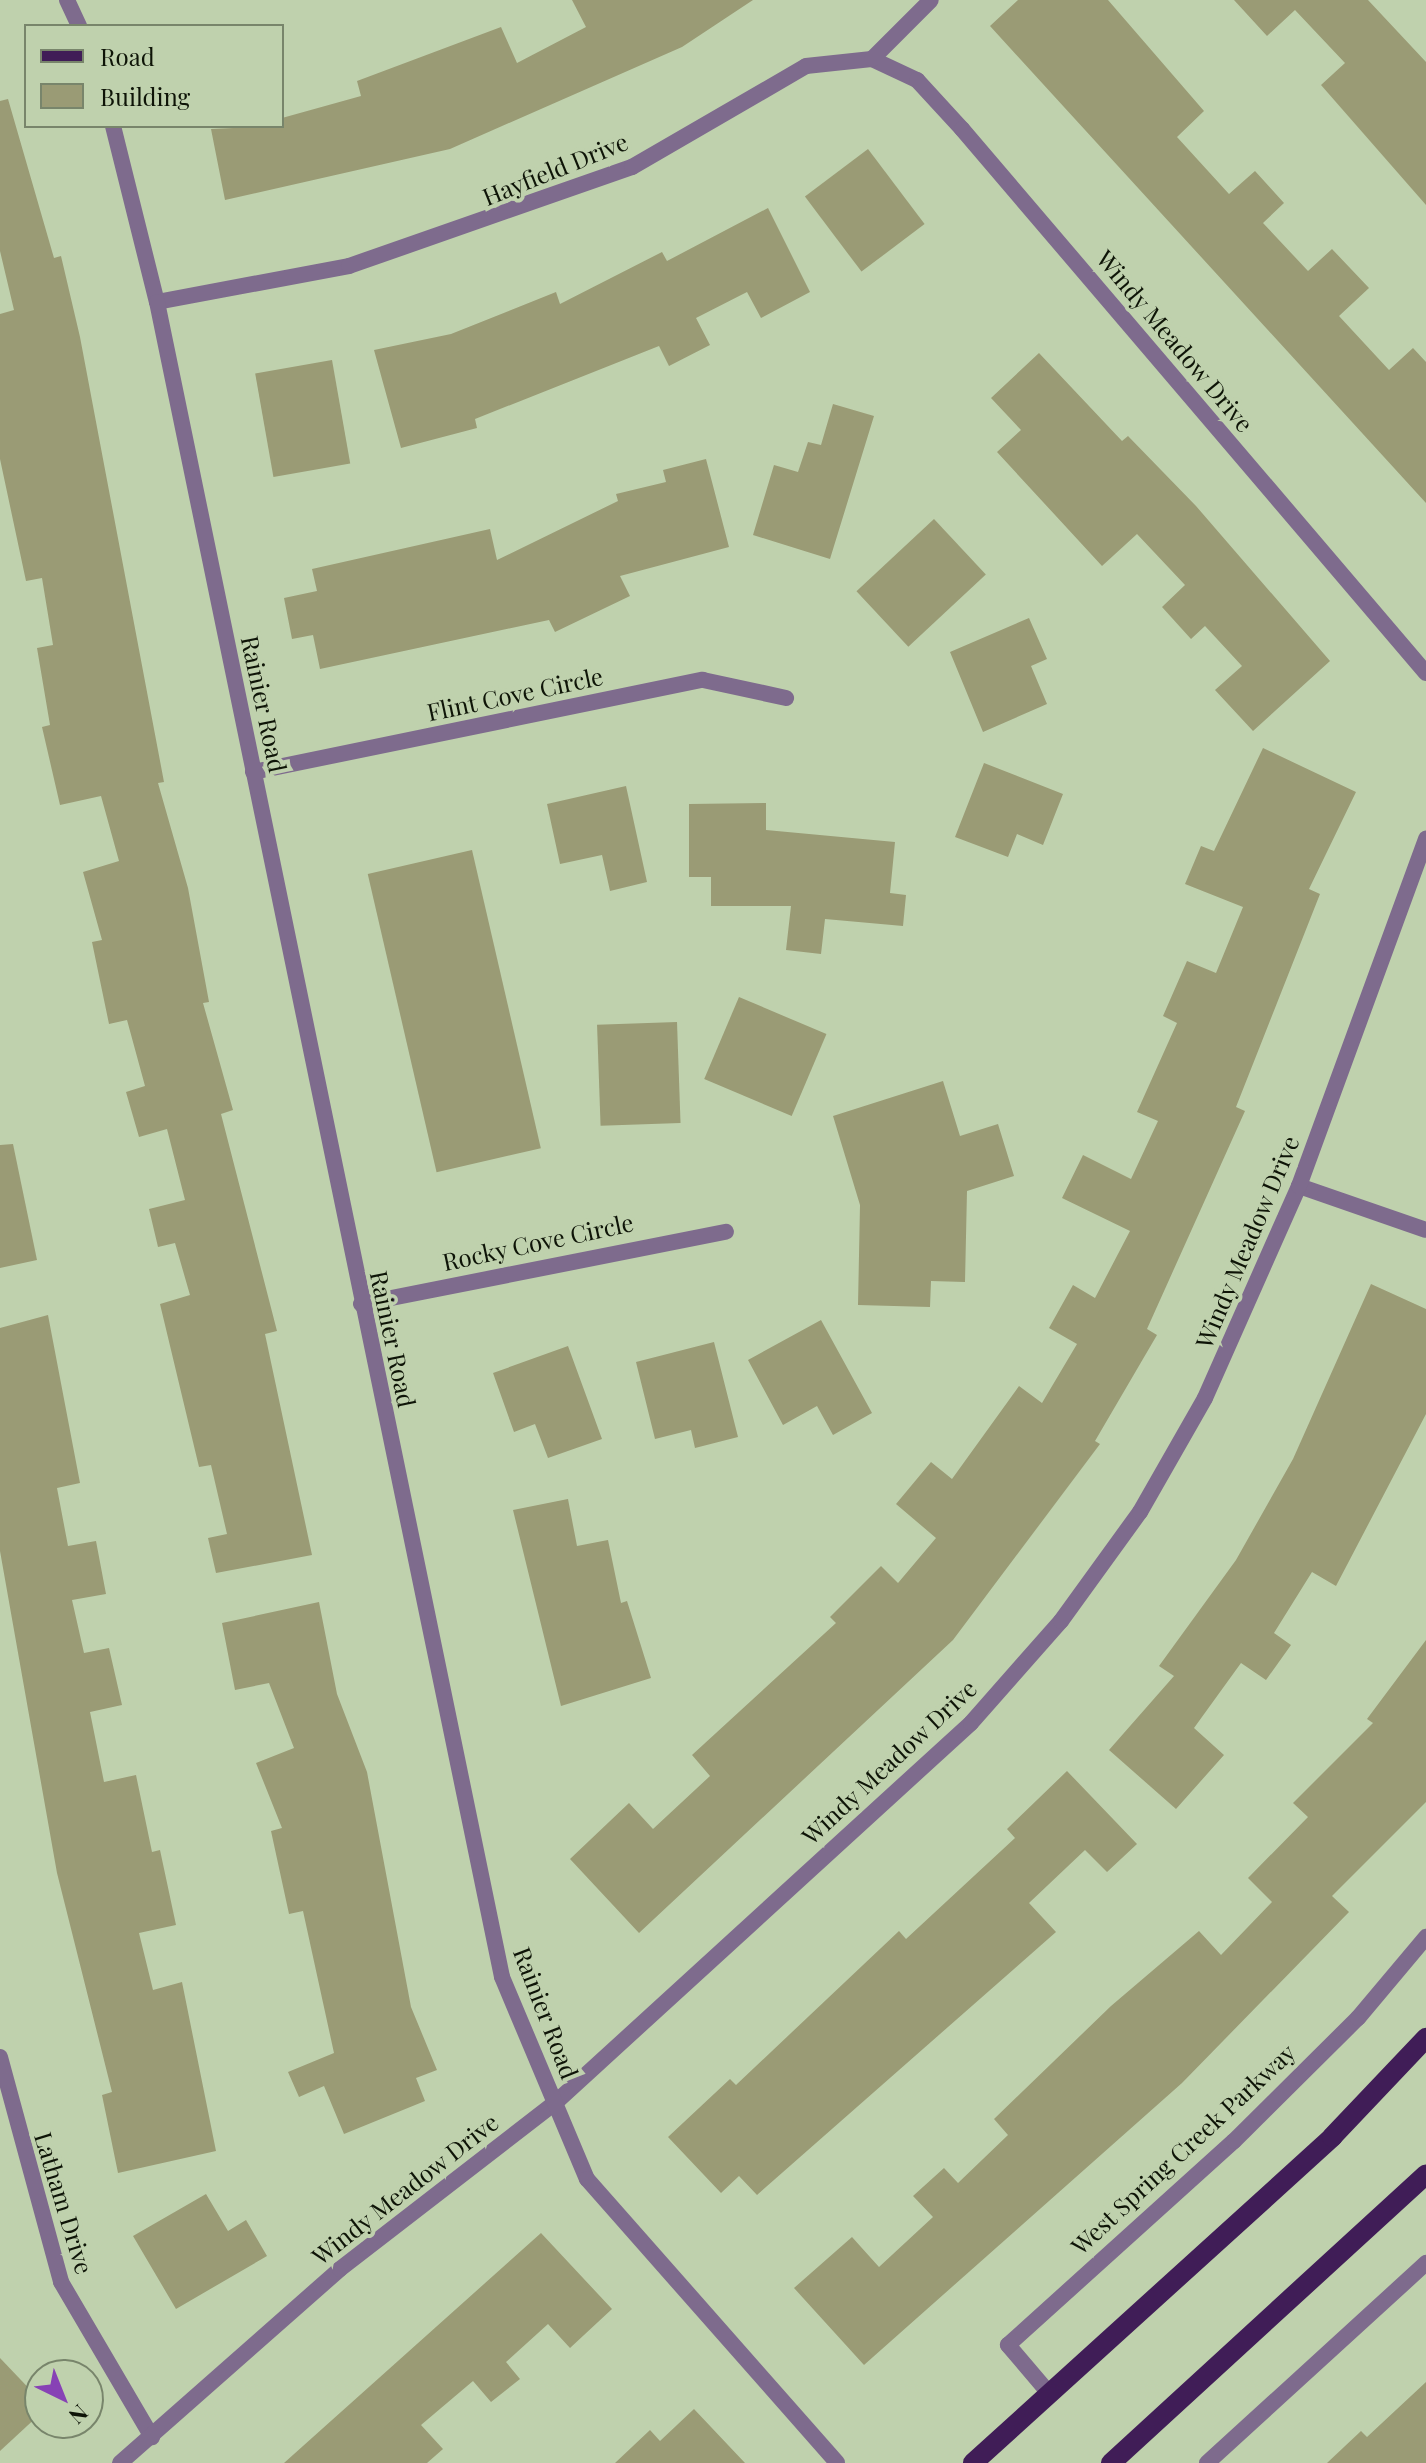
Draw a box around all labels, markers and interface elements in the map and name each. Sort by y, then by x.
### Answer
legend [24,24,284,128]
text: Road [100,40,155,72]
text: Building [100,80,190,112]
street label: Hayfield Drive [478,127,632,211]
street label: Windy Meadow Drive [1090,244,1260,438]
street label: Rainier Road [235,633,293,775]
street label: Flint Cove Circle [424,661,606,727]
street label: Windy Meadow Drive [1189,1131,1305,1353]
street label: Rocky Cove Circle [440,1208,636,1276]
street label: Rainier Road [364,1268,422,1410]
street label: Windy Meadow Drive [795,1673,983,1851]
street label: Rainier Road [508,1943,584,2083]
street label: West Spring Creek Parkway [1065,2037,1301,2261]
street label: Windy Meadow Drive [306,2107,504,2271]
street label: Latham Drive [29,2129,99,2277]
north arrow [24,2359,104,2439]
text: N [63,2399,95,2431]

